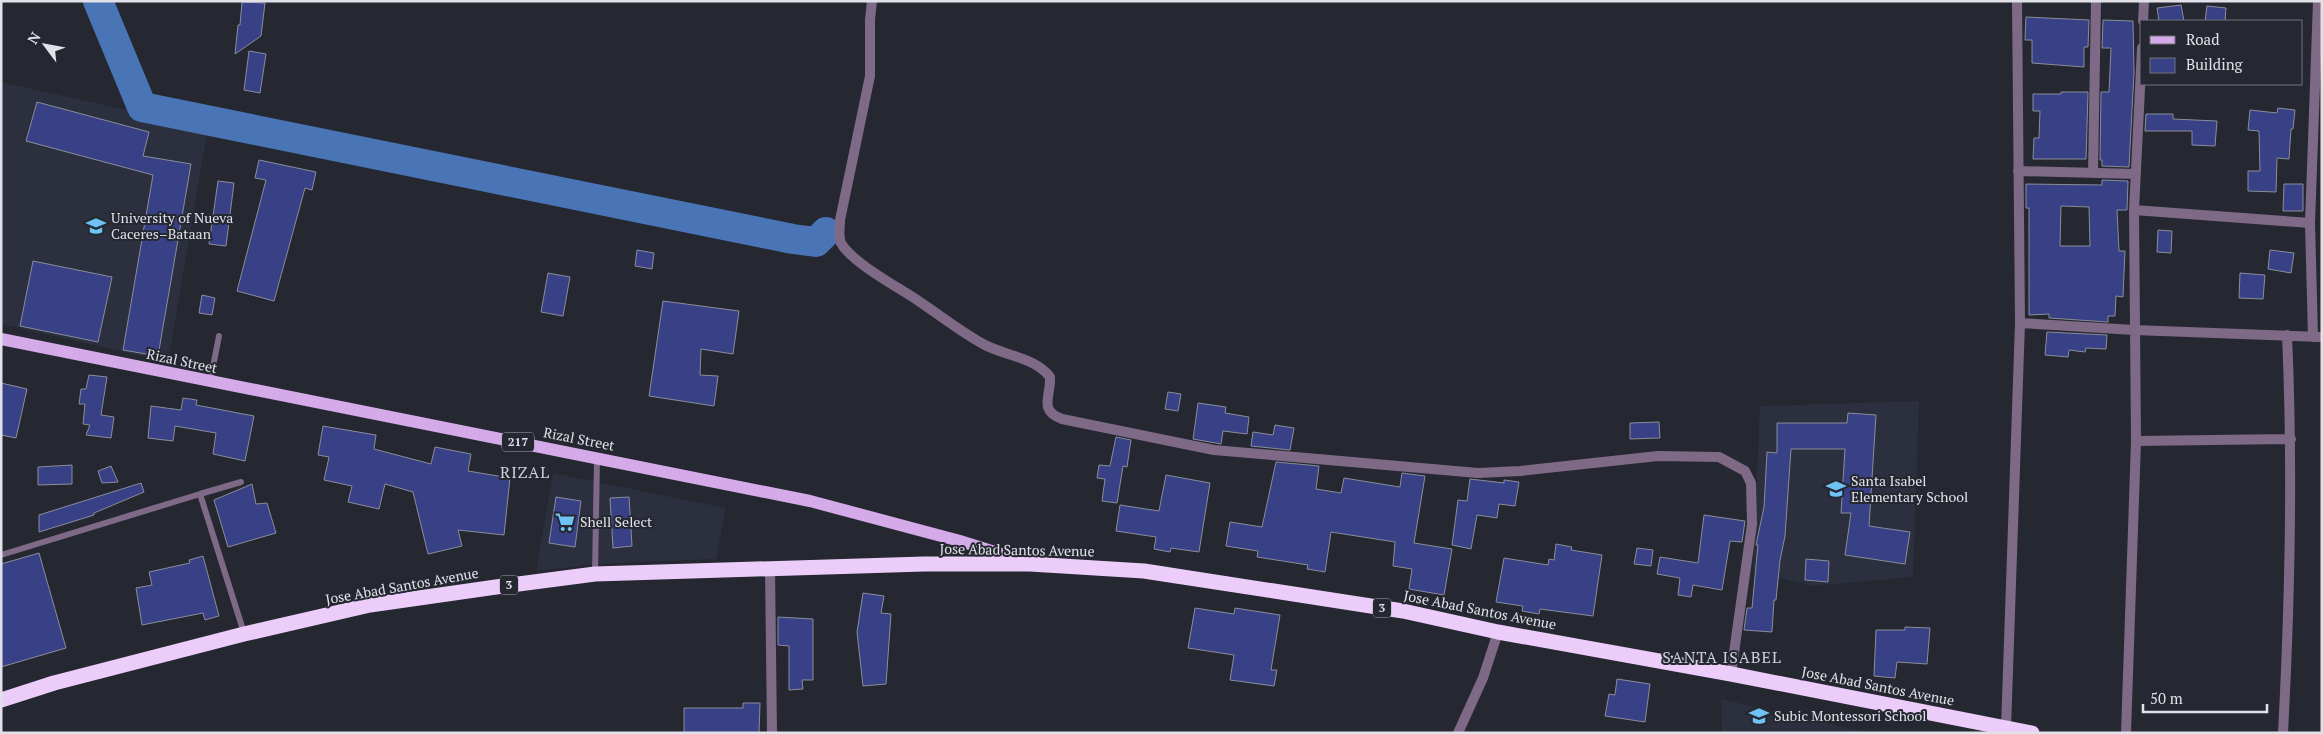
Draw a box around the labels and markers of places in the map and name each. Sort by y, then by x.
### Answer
place label: University of Nueva Caceres–Bataan [111,208,233,243]
school or university icon: University of Nueva Caceres–Bataan [85,215,107,237]
place label: Santa Isabel Elementary School [1851,471,1968,506]
school or university icon: Santa Isabel Elementary School [1825,478,1847,500]
supermarket icon: Shell Select [554,511,576,533]
place label: Shell Select [580,512,653,531]
school or university icon: Subic Montessori School [1748,705,1770,727]
place label: Subic Montessori School [1774,706,1927,725]

